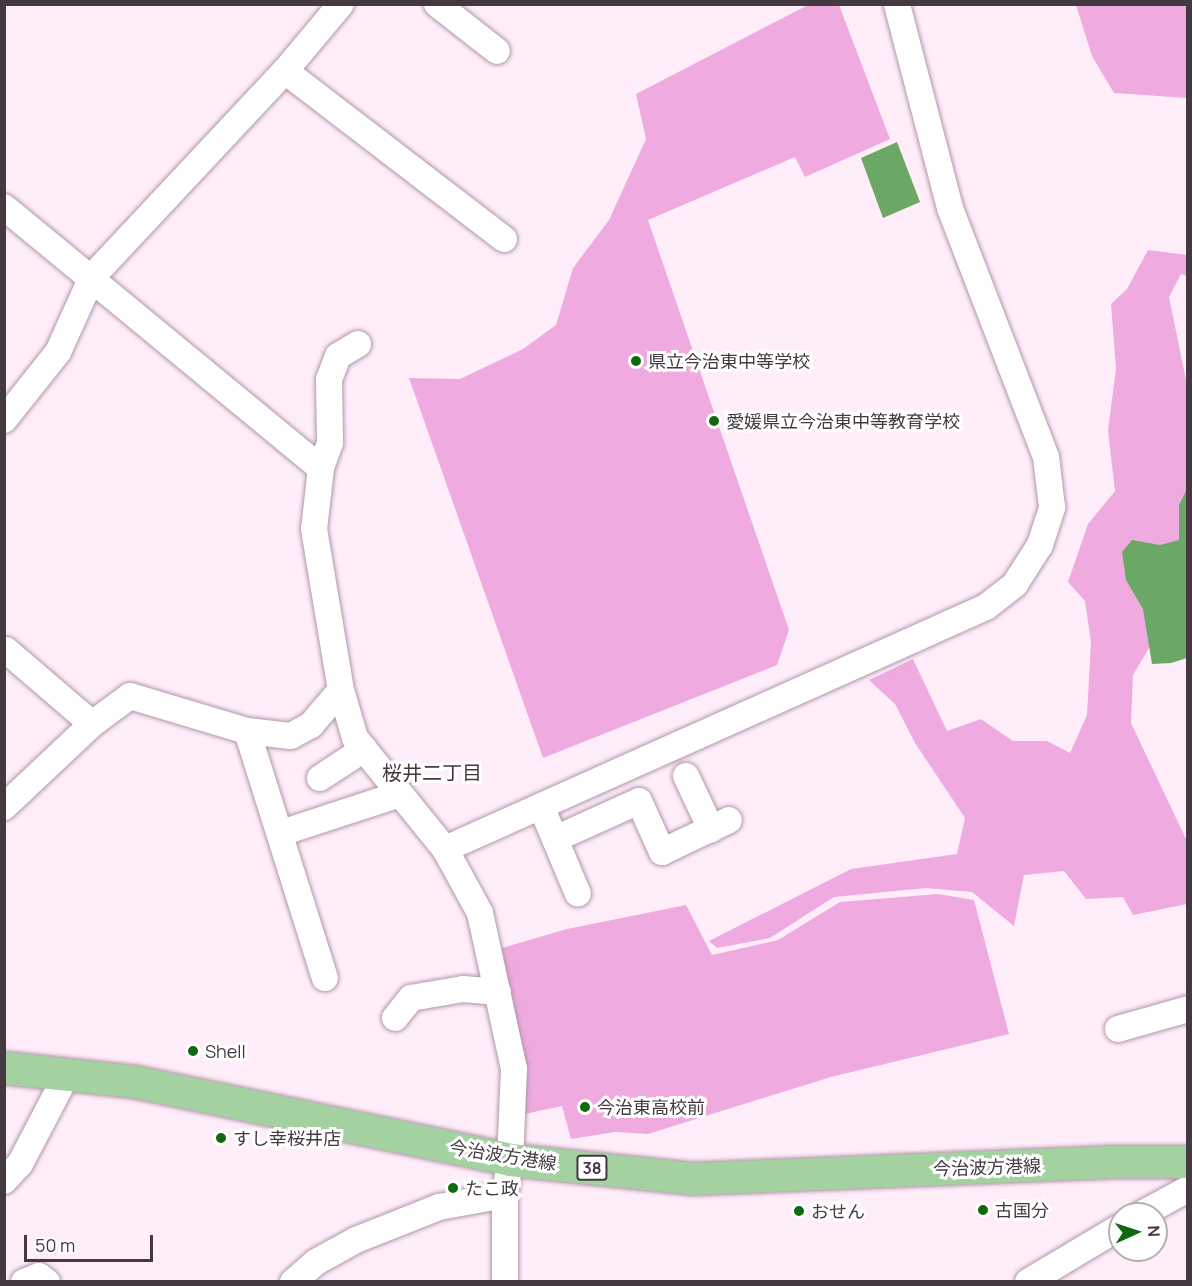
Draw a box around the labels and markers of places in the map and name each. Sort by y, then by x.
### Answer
place label: 県立今治東中等学校 [648,350,810,372]
marker: 県立今治東中等学校 [629,354,643,368]
place label: 愛媛県立今治東中等教育学校 [726,410,960,432]
marker: 愛媛県立今治東中等教育学校 [707,414,721,428]
place label: Shell [205,1040,246,1062]
marker: Shell [186,1044,200,1058]
place label: 今治東高校前 [597,1096,705,1118]
marker: 今治東高校前 [578,1100,592,1114]
place label: すし幸桜井店 [233,1127,341,1149]
marker: すし幸桜井店 [214,1131,228,1145]
place label: たこ政 [465,1177,519,1199]
marker: たこ政 [446,1181,460,1195]
place label: 古国分 [995,1199,1049,1221]
place label: おせん [811,1200,865,1222]
marker: 古国分 [976,1203,990,1217]
marker: おせん [792,1204,806,1218]

